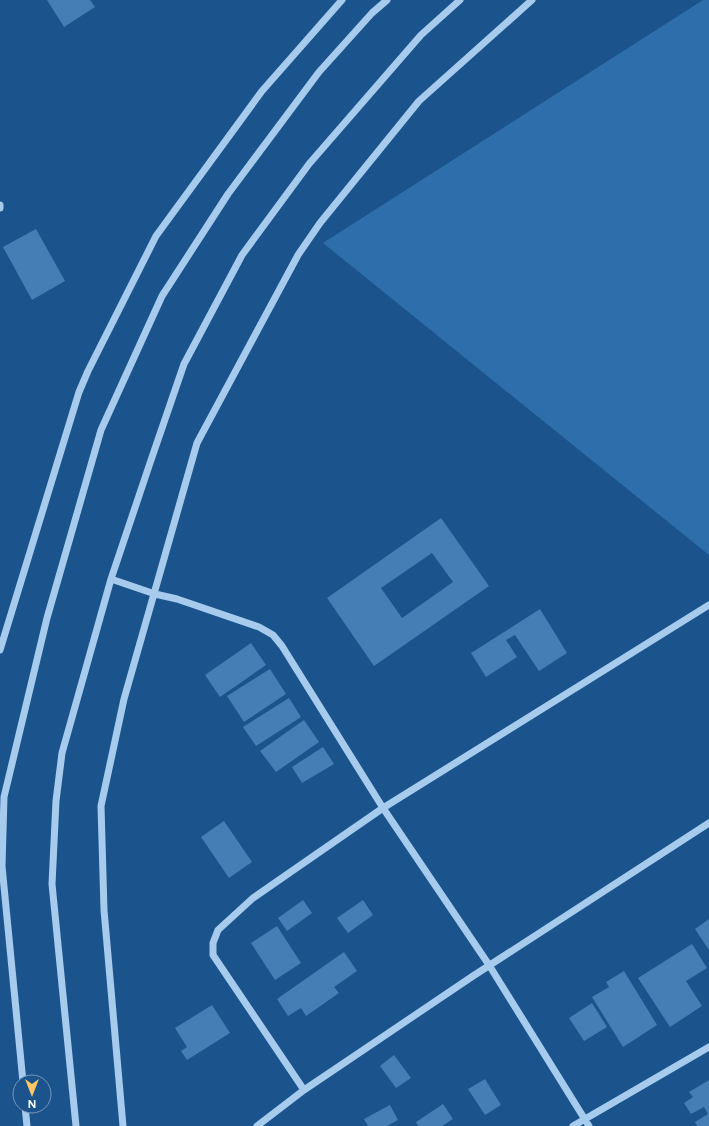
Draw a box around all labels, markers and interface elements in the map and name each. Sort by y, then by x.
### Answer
north arrow [12,1074,52,1114]
text: N [28,1097,36,1110]

